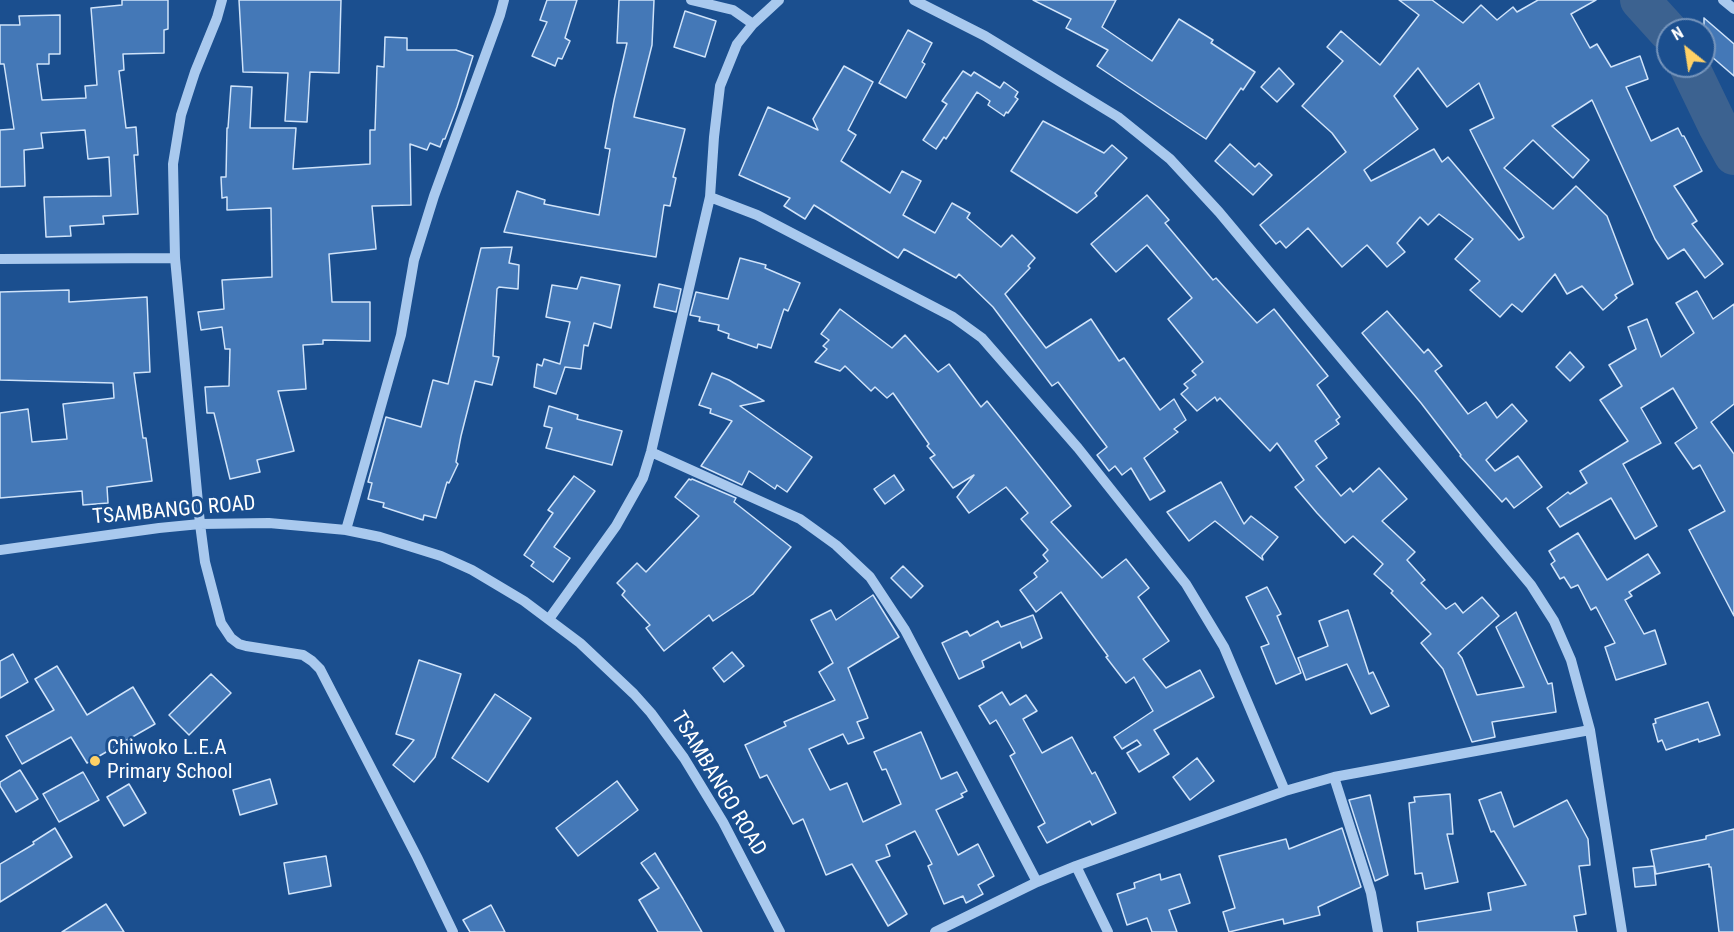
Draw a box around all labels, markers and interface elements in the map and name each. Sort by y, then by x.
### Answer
north arrow [1656,18,1716,78]
text: N [1669,23,1687,44]
street label: TSAMBANGO ROAD [91,491,257,531]
street label: TSAMBANGO ROAD [665,707,771,861]
place label: Chiwoko L.E.A Primary School [107,736,233,786]
marker: Chiwoko L.E.A Primary School [88,754,102,768]

